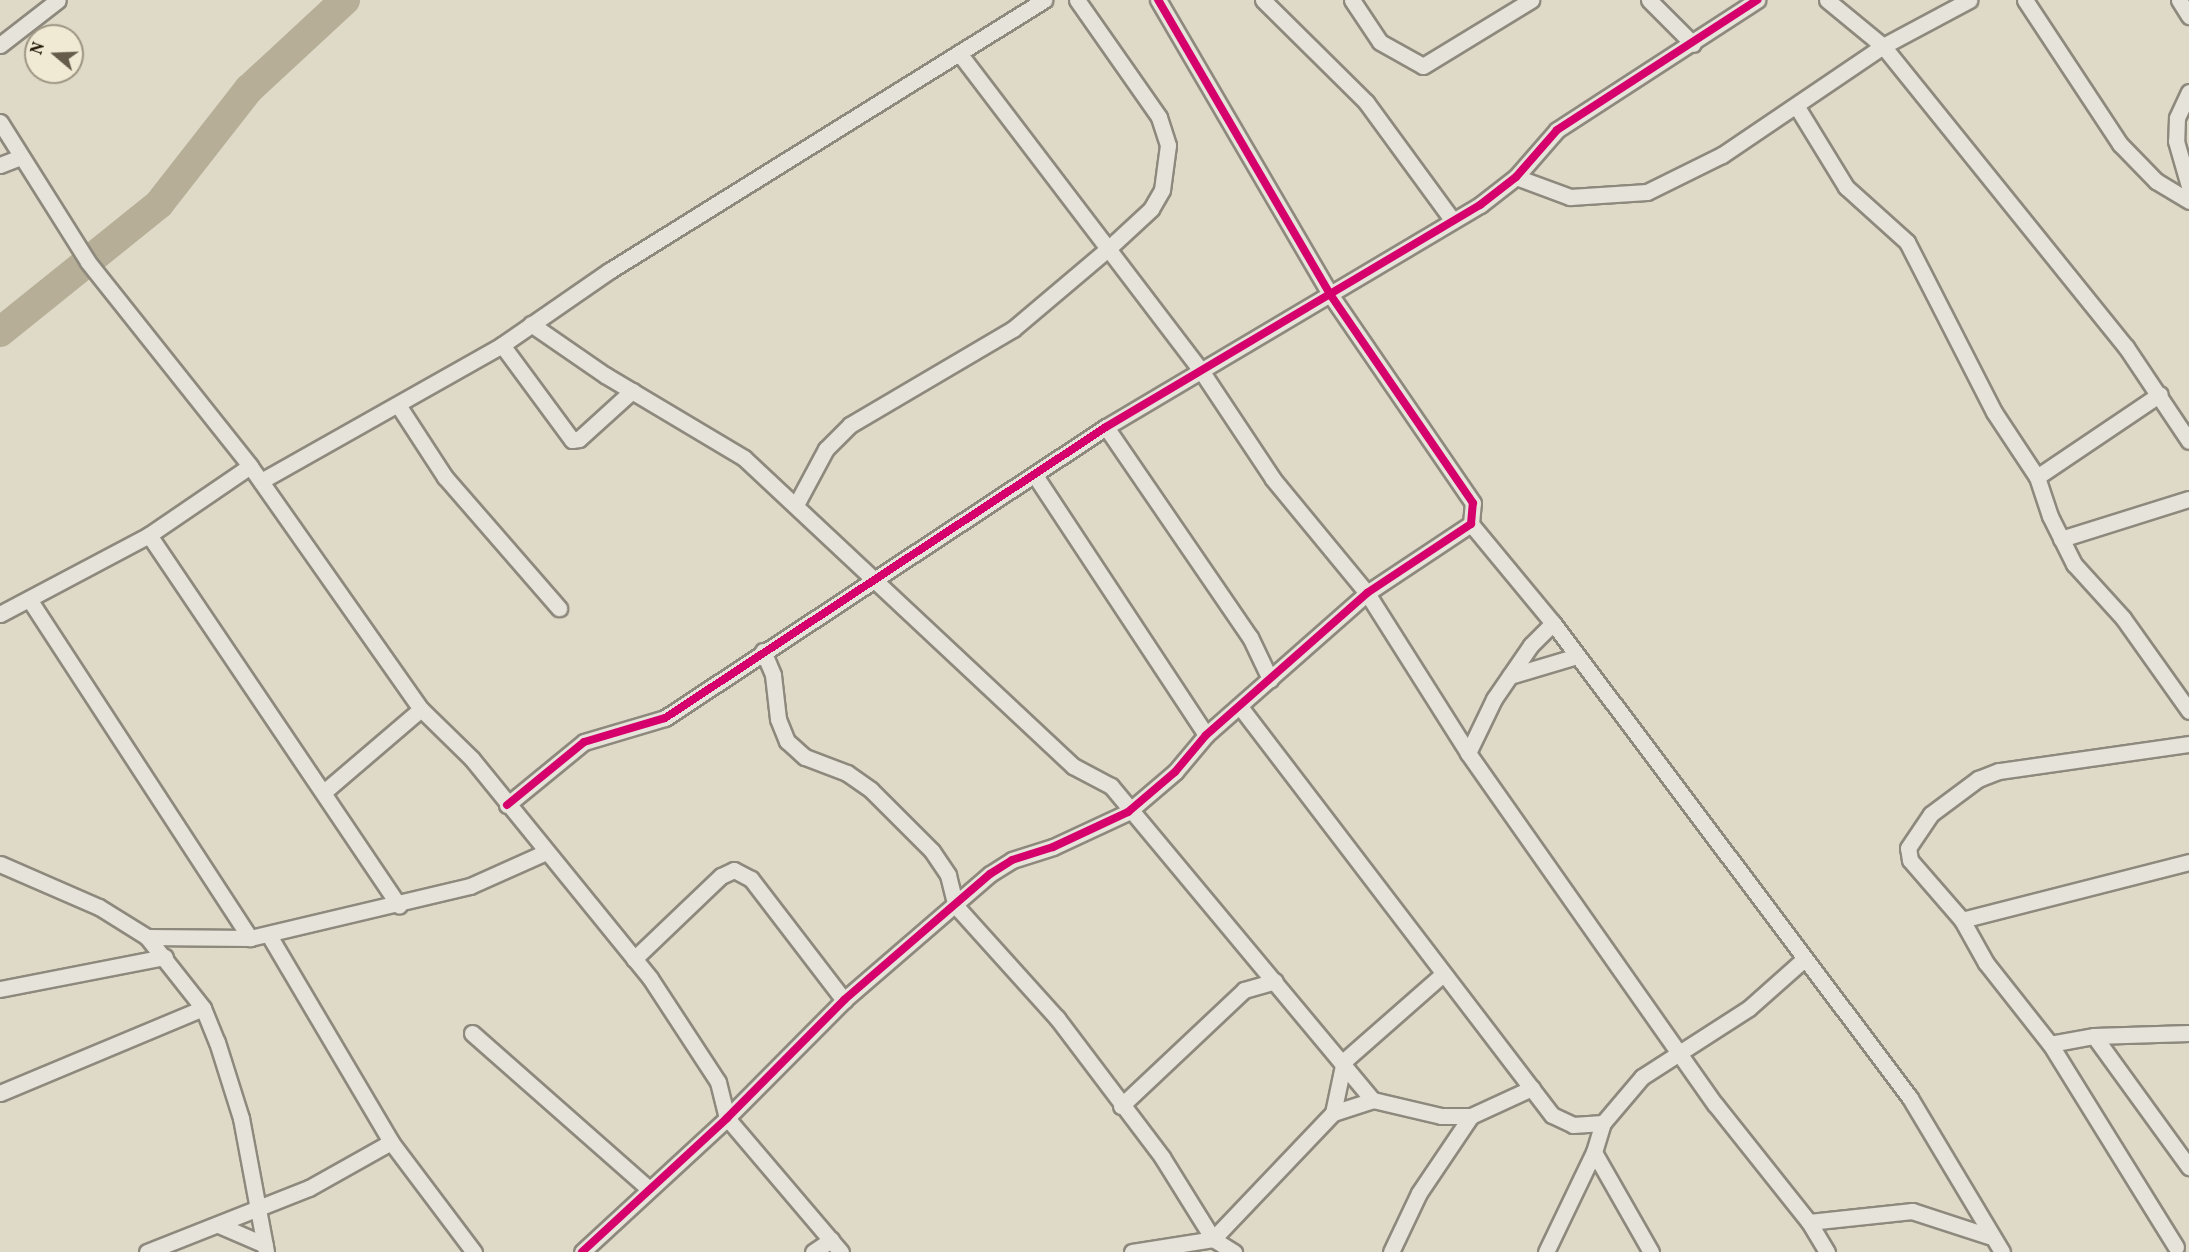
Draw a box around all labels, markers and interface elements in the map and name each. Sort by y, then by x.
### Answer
north arrow [24,24,84,84]
text: N [27,40,51,58]

